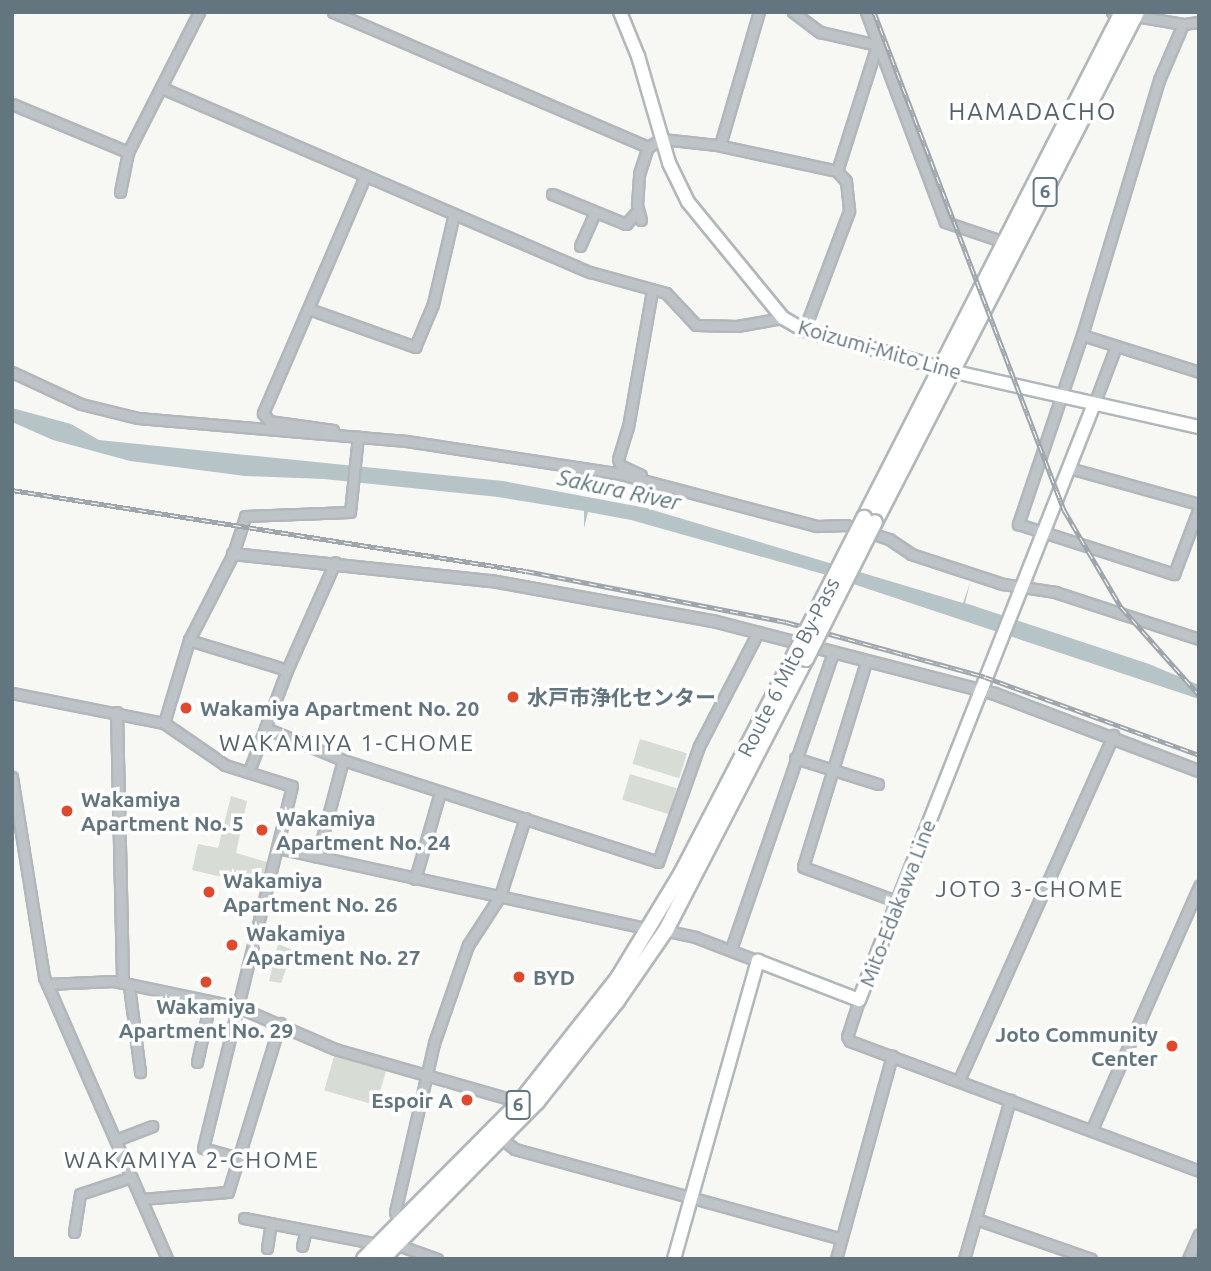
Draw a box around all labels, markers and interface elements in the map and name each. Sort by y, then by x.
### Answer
district label: HAMADACHO [950,98,1116,126]
road number: 6 [1031,176,1059,208]
street label: Koizumi-Mito Line [795,314,965,384]
water label: Sakura River [555,463,683,517]
street label: Route 6 Mito By-Pass [732,573,844,761]
place label: 水戸市浄化センター [527,684,716,710]
marker: 水戸市浄化センター [505,689,521,705]
place label: Wakamiya Apartment No. 20 [200,695,479,721]
marker: Wakamiya Apartment No. 20 [178,700,194,716]
district label: WAKAMIYA 1-CHOME [221,729,473,757]
place label: Wakamiya Apartment No. 5 [81,786,244,836]
marker: Wakamiya Apartment No. 5 [59,803,75,819]
place label: Wakamiya Apartment No. 24 [276,805,451,855]
street label: Mito-Edakawa Line [853,816,941,990]
marker: Wakamiya Apartment No. 24 [254,822,270,838]
place label: Wakamiya Apartment No. 26 [223,867,398,917]
district label: JOTO 3-CHOME [937,875,1123,903]
marker: Wakamiya Apartment No. 26 [201,884,217,900]
place label: Wakamiya Apartment No. 27 [246,920,421,970]
marker: Wakamiya Apartment No. 27 [224,937,240,953]
place label: BYD [533,964,575,990]
marker: BYD [511,969,527,985]
marker: Wakamiya Apartment No. 29 [198,974,214,990]
place label: Wakamiya Apartment No. 29 [119,993,293,1043]
place label: Joto Community Center [995,1021,1158,1071]
marker: Joto Community Center [1164,1038,1180,1054]
place label: Espoir A [371,1087,453,1113]
road number: 6 [504,1090,532,1120]
marker: Espoir A [459,1092,475,1108]
district label: WAKAMIYA 2-CHOME [66,1146,318,1174]

